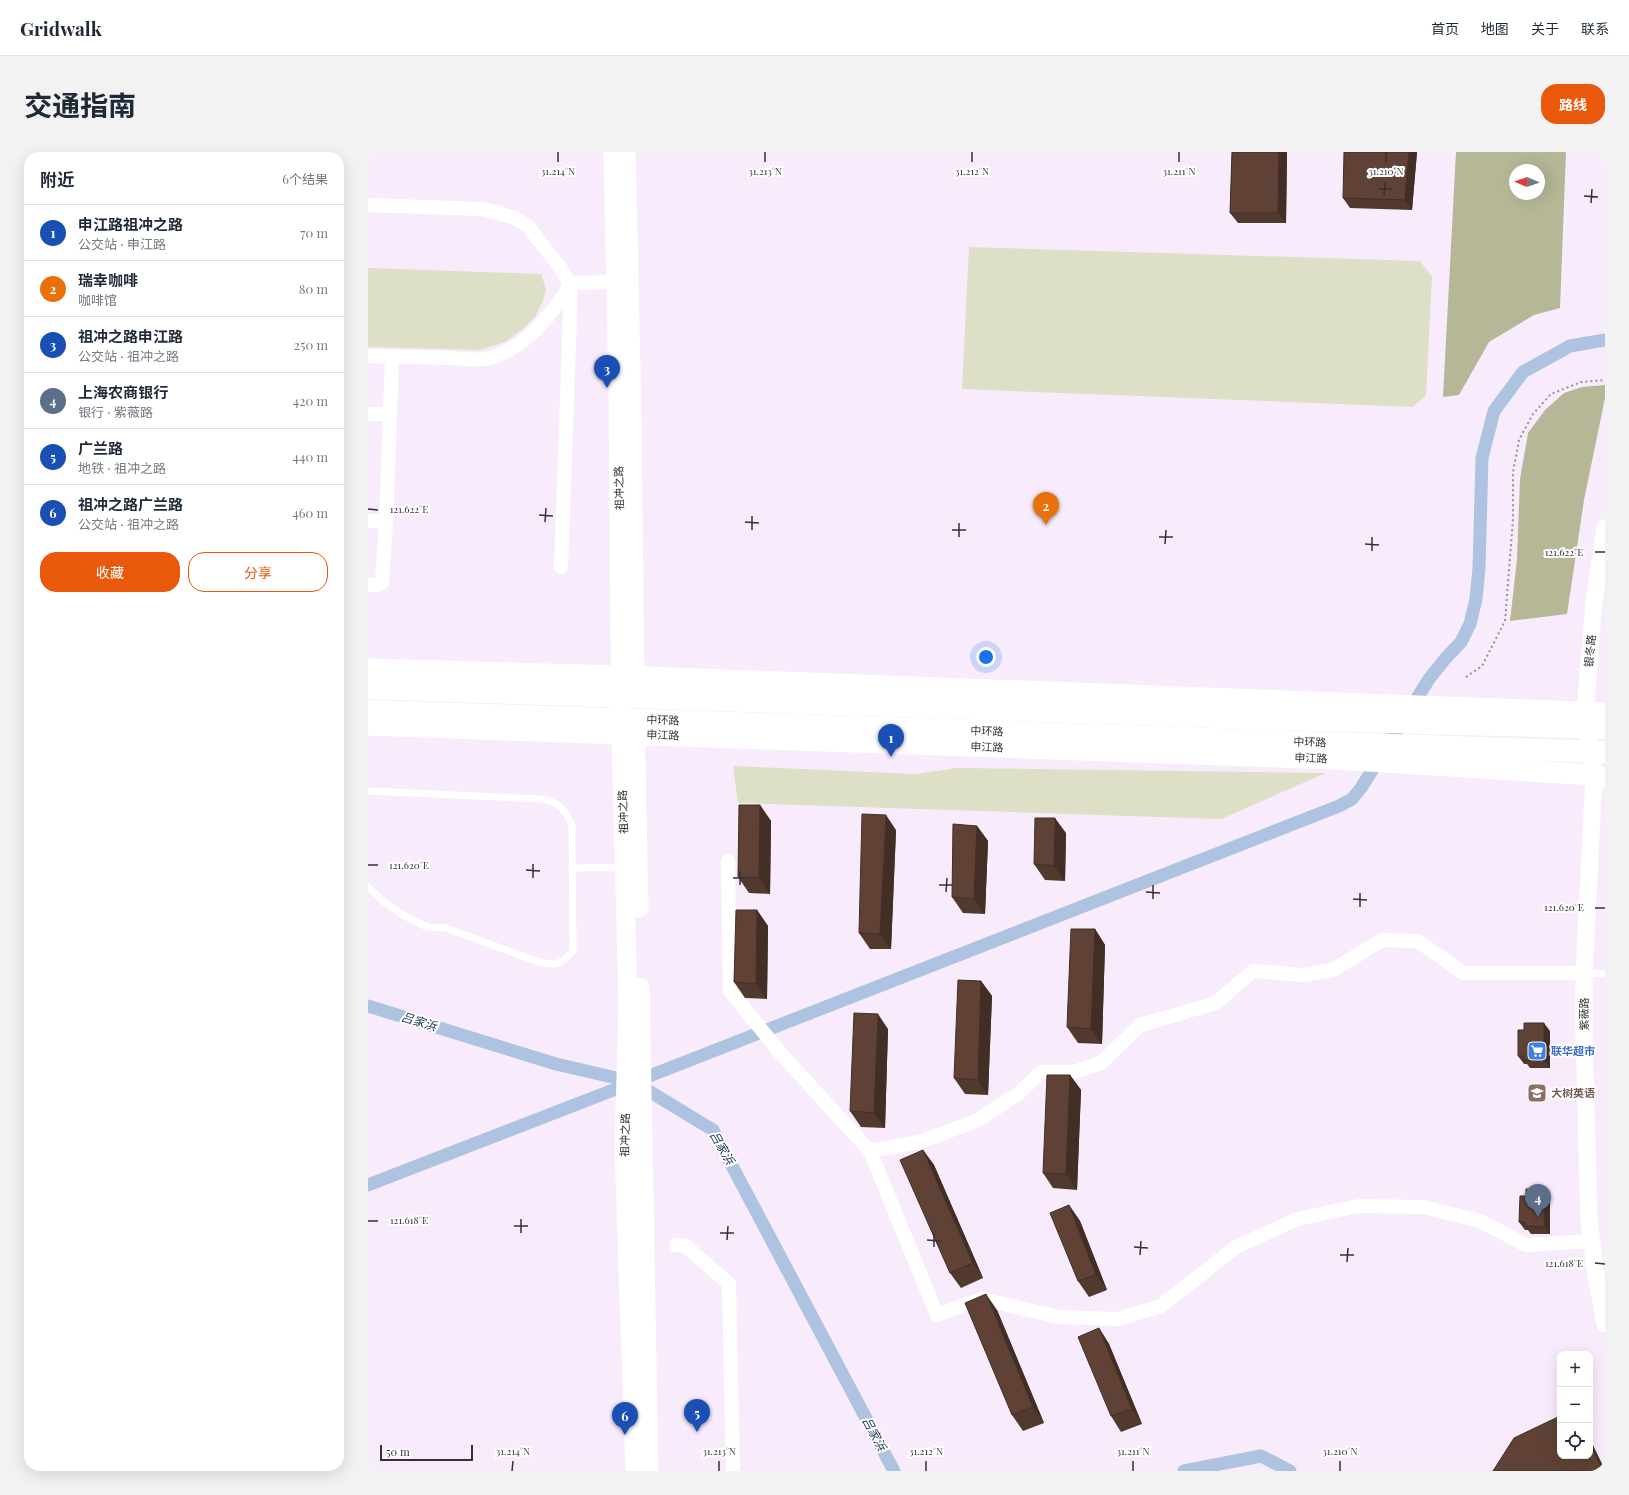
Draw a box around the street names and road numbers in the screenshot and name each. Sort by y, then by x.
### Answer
street label: 祖冲之路 [611,466,626,510]
street label: 银冬路 [1581,634,1598,668]
street label: 中环路 [646,711,680,728]
street label: 中环路 [970,722,1004,739]
street label: 申江路 [646,726,680,743]
street label: 中环路 [1293,733,1327,750]
street label: 申江路 [970,738,1004,755]
street label: 申江路 [1294,749,1328,766]
street label: 祖冲之路 [614,790,631,834]
street label: 紫薇路 [1576,998,1591,1031]
street label: 祖冲之路 [617,1113,632,1157]

